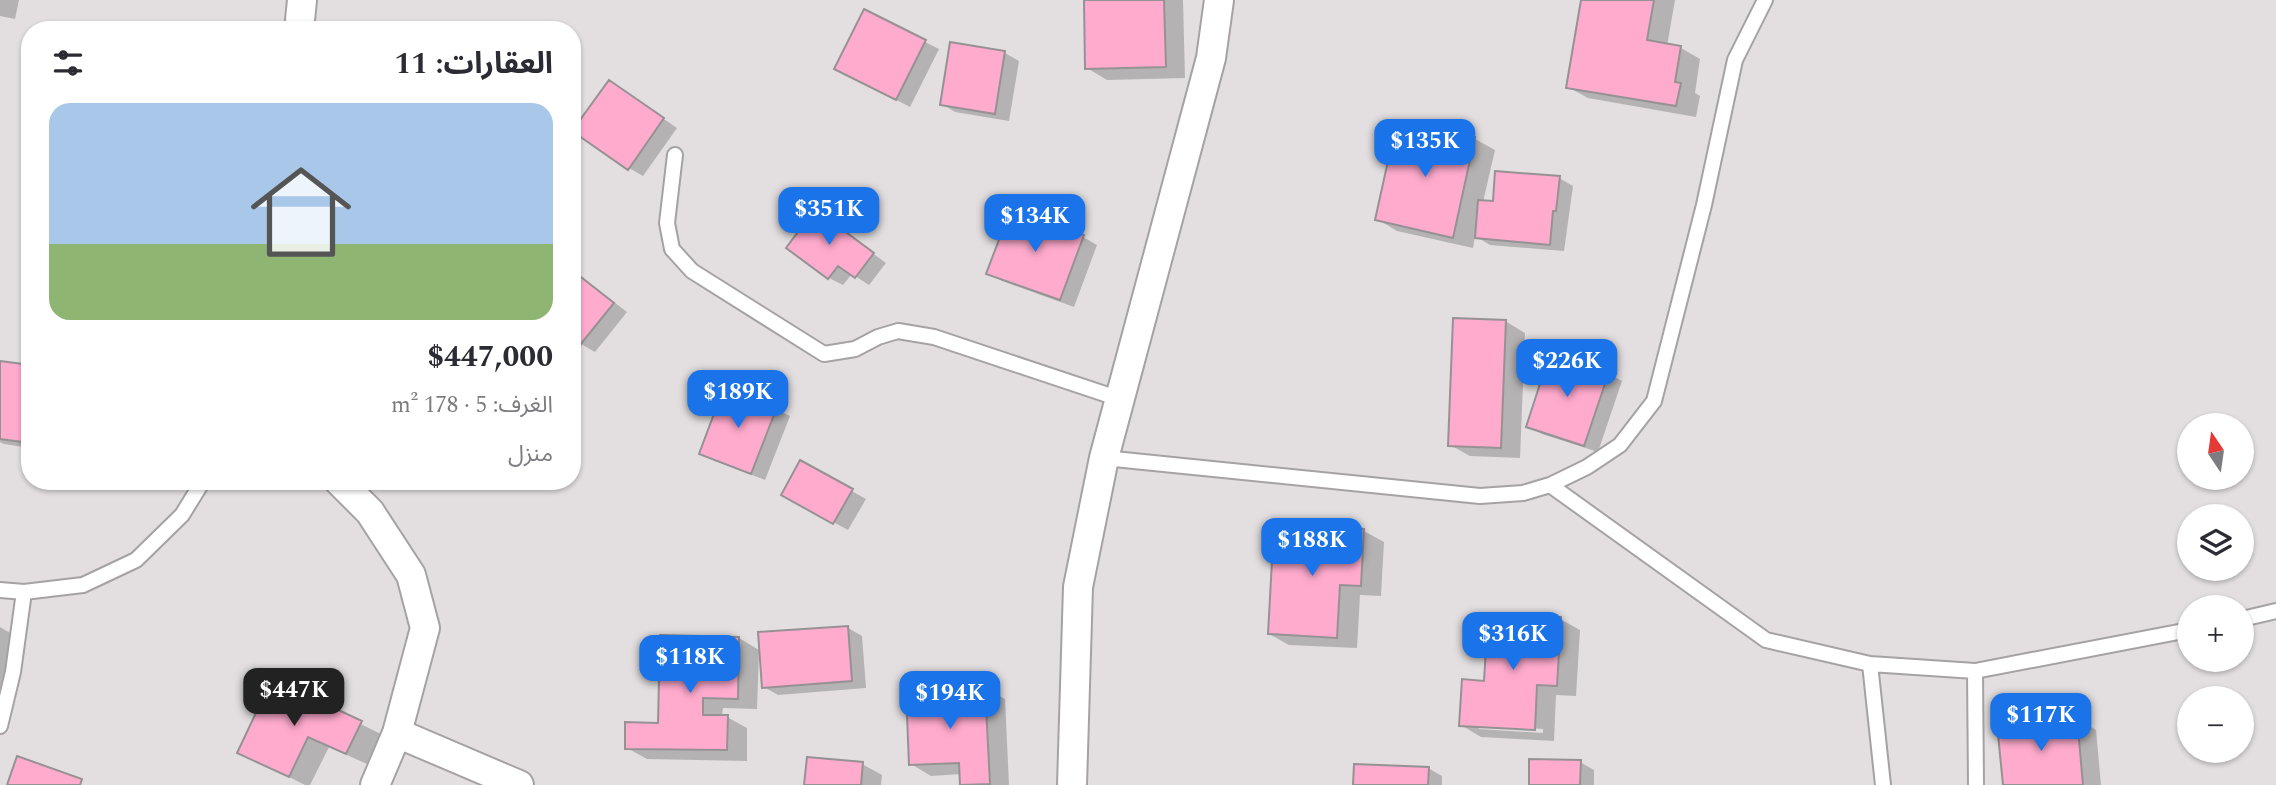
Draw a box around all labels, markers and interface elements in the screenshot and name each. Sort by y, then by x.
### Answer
text: العقارات: 11 [394,41,553,87]
icon: filters [49,44,87,82]
pin: $135K [1376,120,1474,179]
text: $135K [1390,124,1460,159]
icon: home [238,149,364,275]
pin: $351K [780,188,878,247]
text: $351K [794,192,864,227]
pin: $134K [986,194,1084,254]
text: $134K [1000,199,1070,234]
text: $447,000 [427,334,553,380]
pin: $226K [1518,340,1616,399]
text: $226K [1532,344,1602,379]
pin: $189K [689,370,787,430]
text: $189K [703,375,773,410]
text: الغرف: 5 · 178 m² [391,388,553,423]
north arrow [2177,413,2254,490]
map controls [2177,413,2254,763]
text: منزل [508,437,553,472]
button: layers [2177,504,2254,581]
pin: $188K [1263,518,1361,578]
text: $188K [1277,523,1347,558]
button: + [2177,595,2254,672]
pin: $316K [1464,612,1562,672]
text: $316K [1478,617,1548,652]
pin: $118K [641,636,739,695]
text: $118K [655,640,725,675]
pin: $447K [245,668,343,728]
pin: $194K [901,672,999,731]
text: $447K [259,673,329,708]
text: $194K [915,676,985,711]
button: − [2177,686,2254,763]
pin: $117K [1992,694,2090,753]
text: $117K [2006,698,2076,733]

